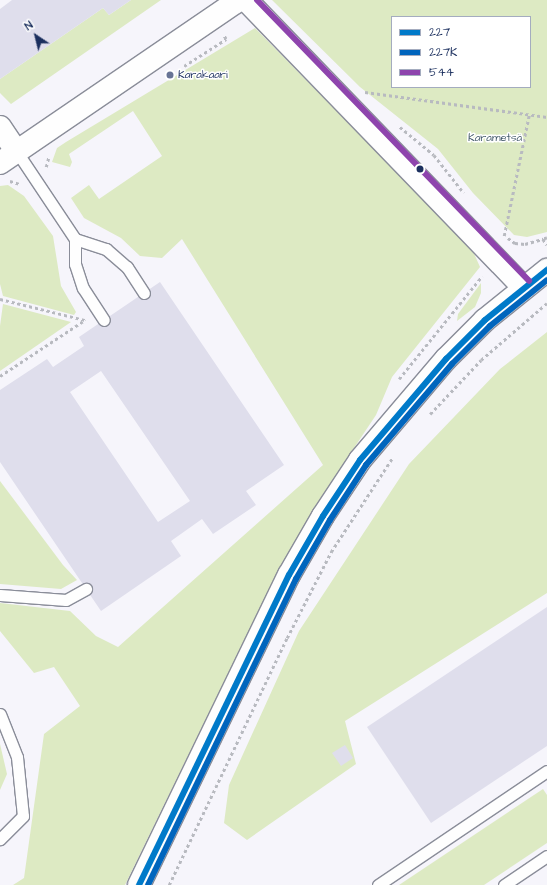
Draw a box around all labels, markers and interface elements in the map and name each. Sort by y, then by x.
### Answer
north arrow [16,16,56,56]
legend [391,16,531,88]
text: N [22,18,36,34]
text: 227 [429,24,450,41]
text: 227K [429,44,457,61]
text: 544 [429,64,454,81]
place label: Karakaari [178,68,228,82]
marker: Karakaari [165,70,175,80]
park label: Karametsä [468,131,522,145]
unlabelled marker [415,164,425,174]

